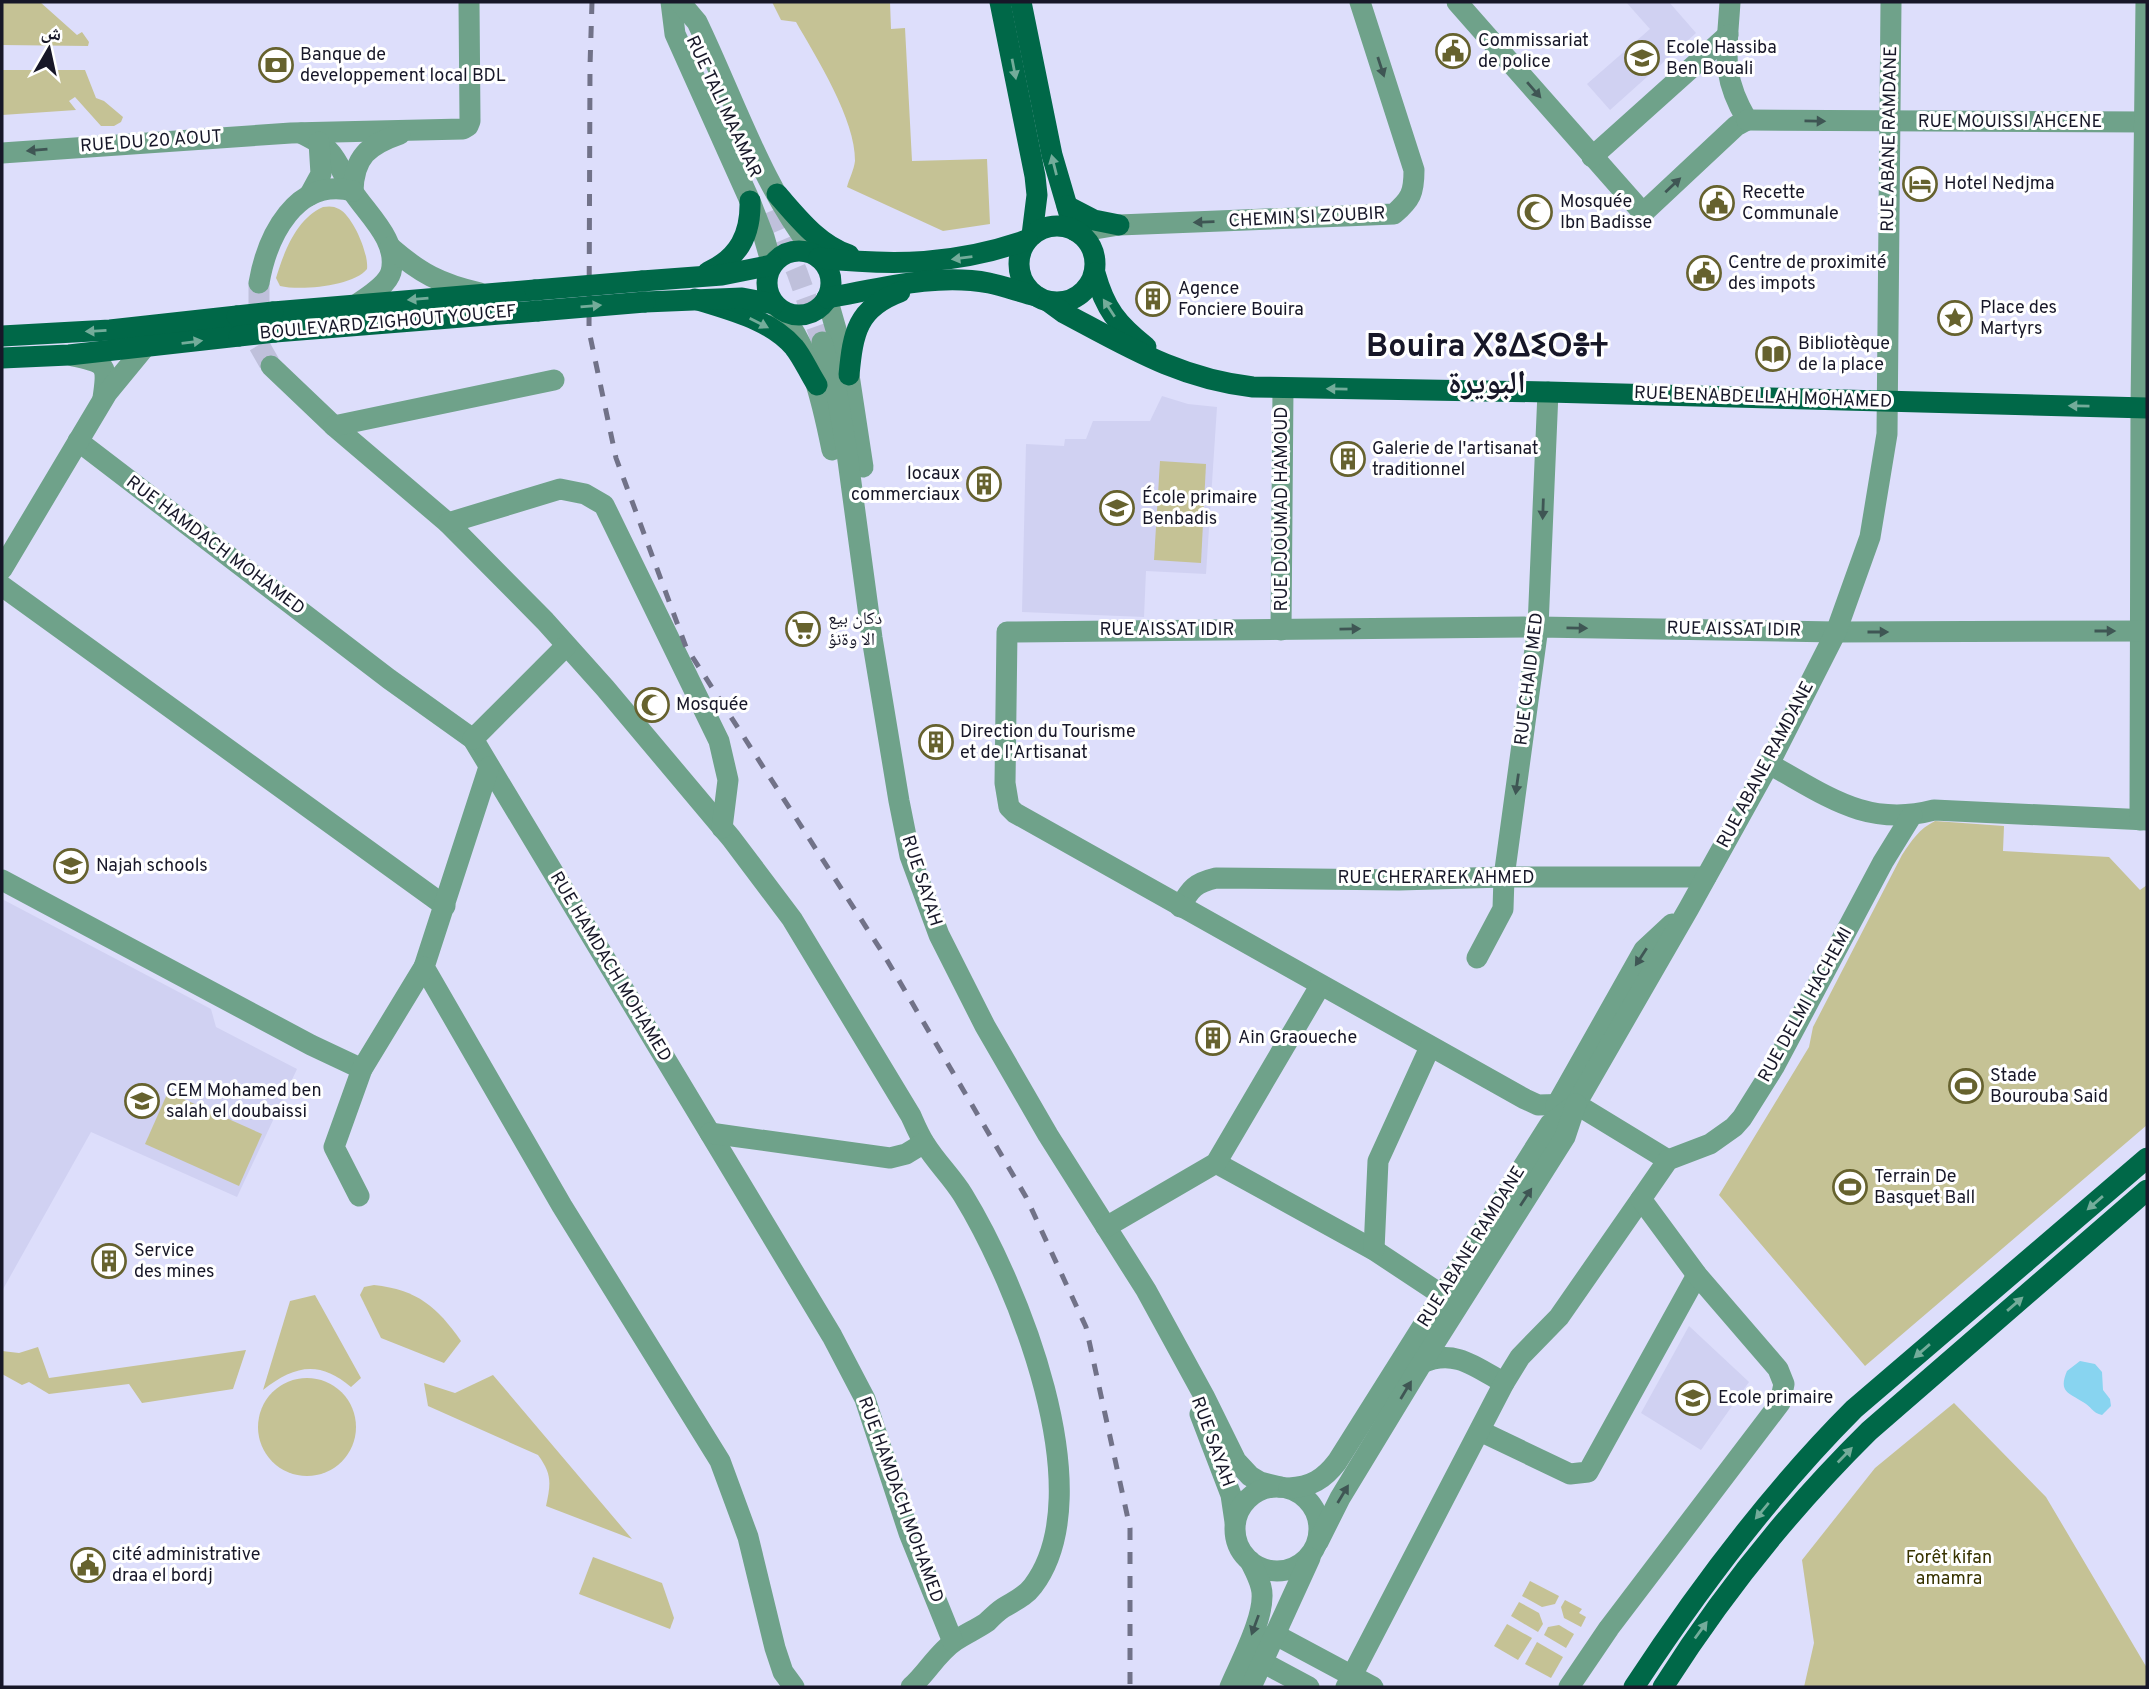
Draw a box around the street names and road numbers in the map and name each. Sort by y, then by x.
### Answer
street label: RUE TALI MAAMAR [680,32,766,182]
street label: RUE ABANE RAMDANE [1877,46,1903,232]
street label: RUE MOUISSI AHCENE [1918,111,2102,134]
street label: RUE DU 20 AOUT [79,126,223,158]
street label: CHEMIN SI ZOUBIR [1228,202,1386,234]
street label: BOULEVARD ZIGHOUT YOUCEF [259,300,517,346]
street label: RUE BENABDELLAH MOHAMED [1633,382,1893,414]
street label: RUE DJOUMAD HAMOUD [1271,406,1294,612]
street label: RUE HAMDACH MOHAMED [121,471,309,621]
street label: RUE CHAID MED [1510,611,1550,747]
street label: RUE AISSAT IDIR [1666,617,1802,643]
street label: RUE AISSAT IDIR [1100,619,1234,642]
street label: RUE ABANE RAMDANE [1712,678,1820,852]
street label: RUE SAYAH [895,833,947,929]
street label: RUE CHERAREK AHMED [1337,867,1535,890]
street label: RUE HAMDACH MOHAMED [544,868,676,1066]
street label: RUE DELMI HACHEMI [1754,923,1858,1087]
street label: RUE ABANE RAMDANE [1413,1162,1531,1332]
street label: RUE HAMDACH MOHAMED [852,1394,948,1606]
street label: RUE SAYAH [1185,1394,1239,1490]

